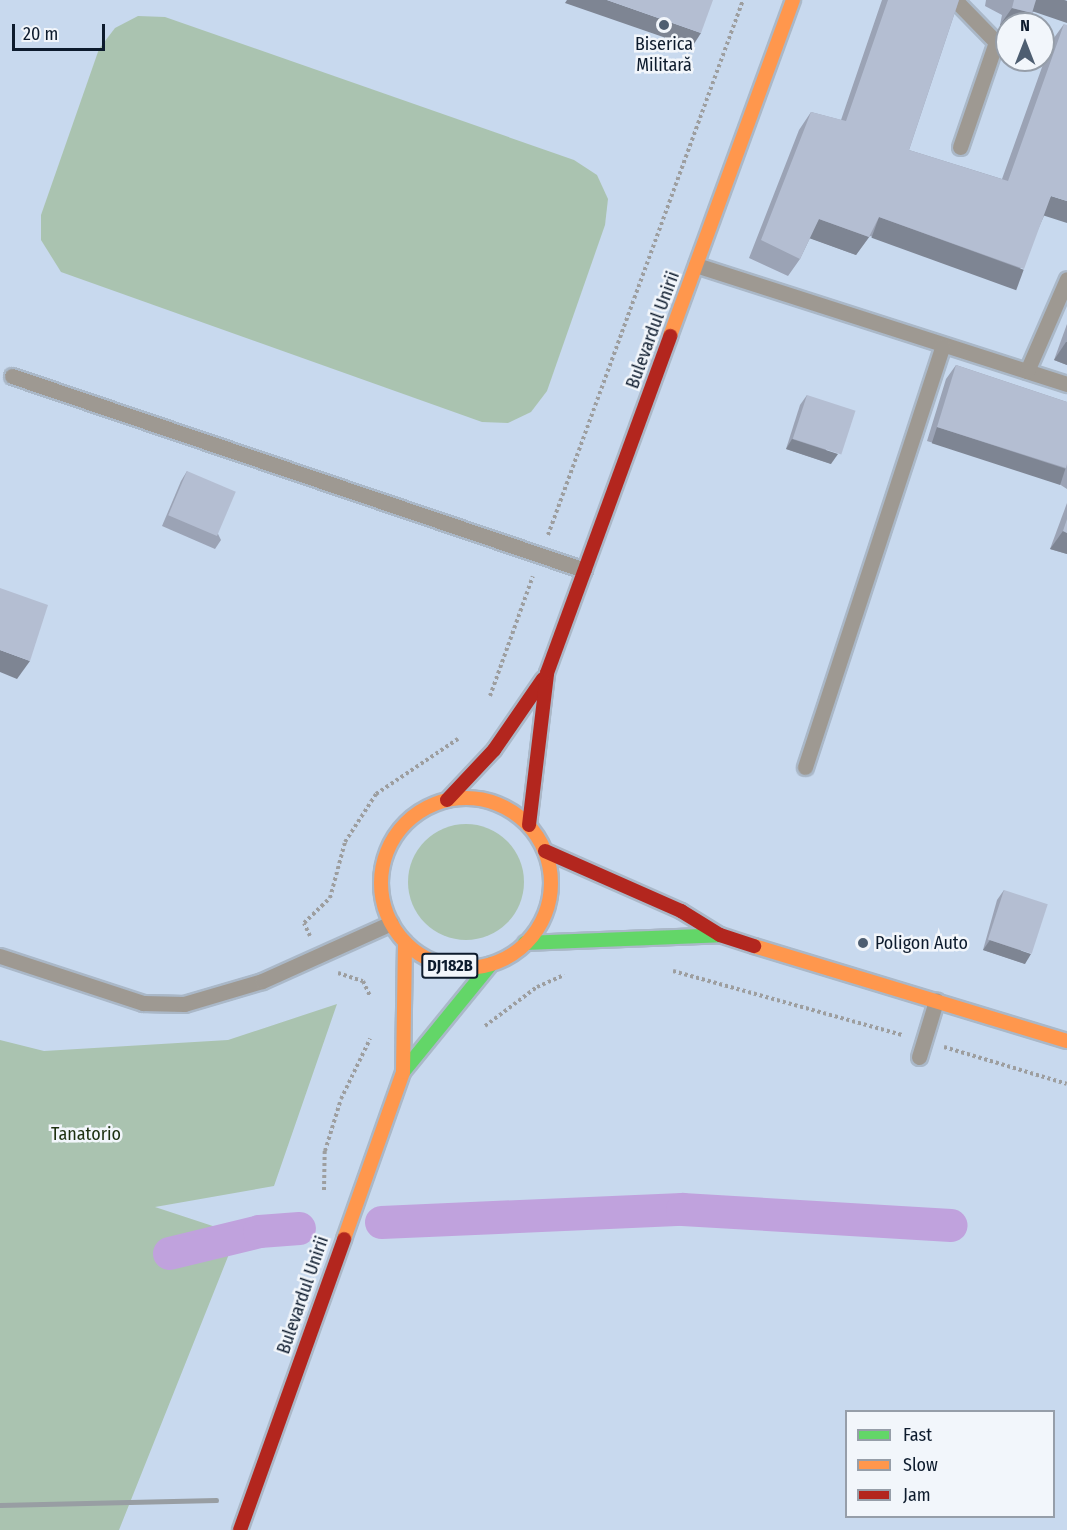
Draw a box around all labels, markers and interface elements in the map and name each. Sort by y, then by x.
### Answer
scale bar [15,12,108,50]
north arrow [995,12,1055,72]
text: N [1020,16,1030,35]
marker: Biserica Militară [657,18,671,32]
text: 20 m [23,23,58,45]
place label: Biserica Militară [635,34,693,76]
street label: Bulevardul Unirii [622,268,684,392]
place label: Poligon Auto [875,932,968,954]
marker: Poligon Auto [856,936,870,950]
road number: DJ182B [420,953,480,979]
park label: Tanatorio [51,1123,121,1145]
street label: Bulevardul Unirii [273,1233,333,1357]
legend [845,1410,1055,1518]
text: Fast [903,1424,932,1446]
text: Slow [903,1454,938,1476]
text: Jam [903,1484,931,1506]

